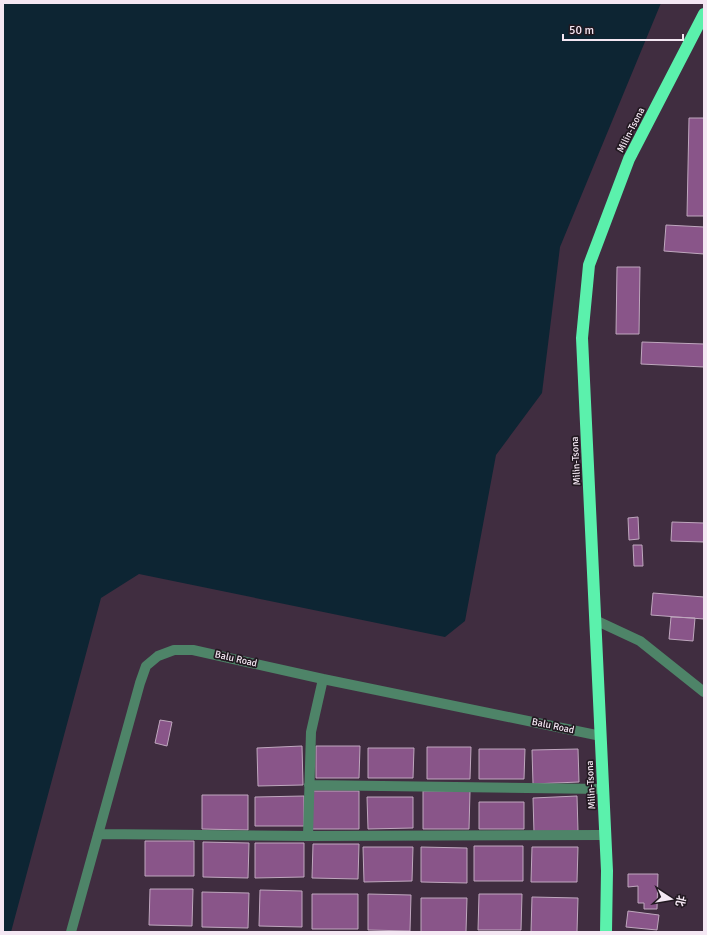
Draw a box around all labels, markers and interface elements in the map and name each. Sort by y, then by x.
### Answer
scale bar [563,16,683,42]
text: 50 m [569,23,594,38]
street label: Milin-Tsona [615,105,647,155]
street label: Milin-Tsona [569,436,583,486]
street label: Balu Road [214,648,258,670]
street label: Balu Road [531,716,575,736]
street label: Milin-Tsona [584,760,598,810]
north arrow [651,879,691,919]
text: 北 [673,894,688,908]

